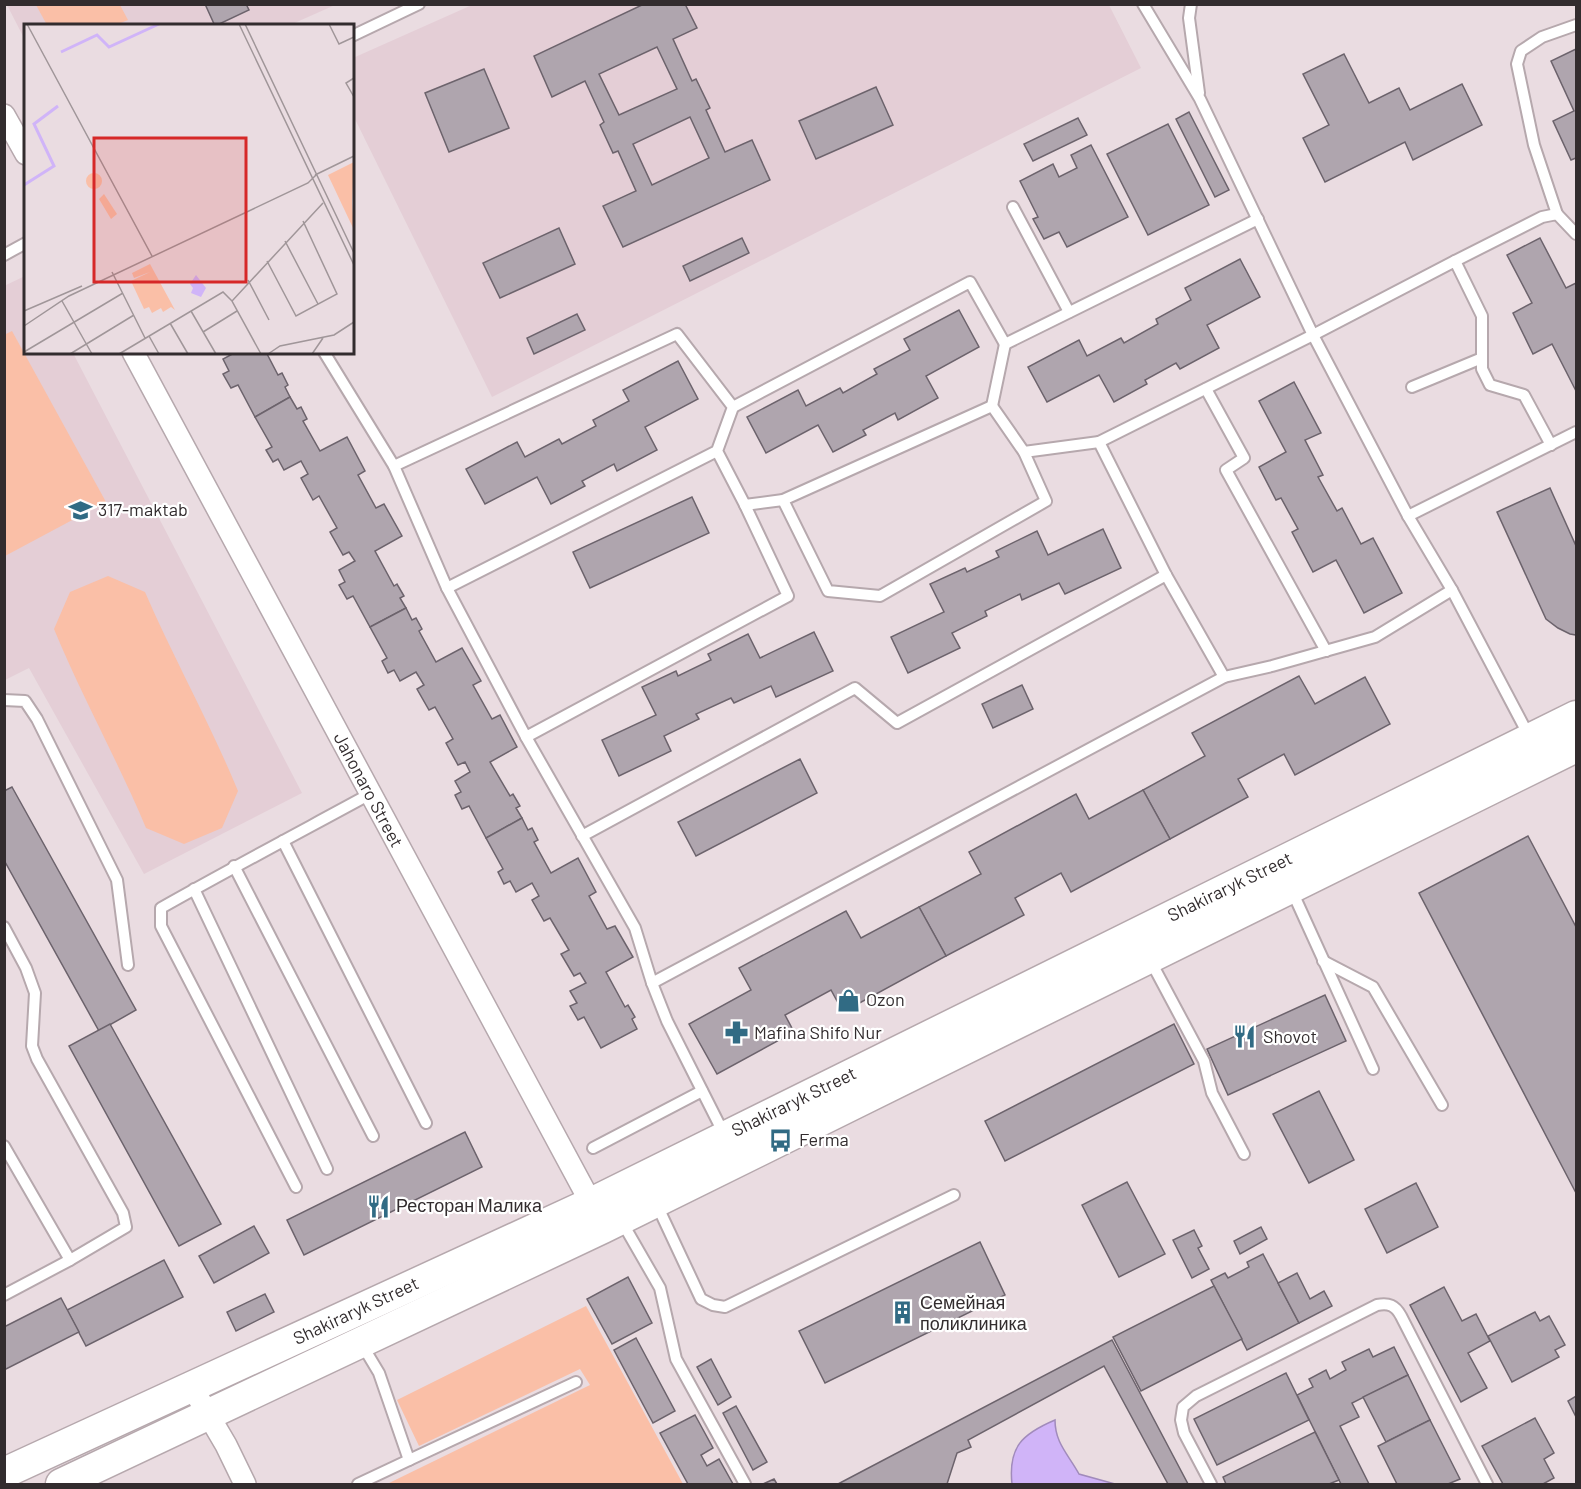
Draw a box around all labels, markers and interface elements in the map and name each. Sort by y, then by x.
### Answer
inset map [24,24,354,354]
school or university icon: 317-maktab [67,497,93,523]
place label: 317-maktab [98,498,188,520]
street label: Jahonaro Street [329,728,408,851]
street label: Shakiraryk Street [1164,846,1295,926]
shop icon: Ozon [835,987,861,1013]
place label: Ozon [866,988,905,1010]
pharmacy icon: Mafina Shifo Nur [723,1020,749,1046]
place label: Mafina Shifo Nur [754,1021,882,1043]
restaurant icon: Shovot [1232,1024,1258,1050]
place label: Shovot [1263,1025,1317,1047]
street label: Shakiraryk Street [728,1061,859,1141]
bus stop icon: Ferma [768,1127,794,1153]
place label: Ferma [799,1128,849,1150]
restaurant icon: Ресторан Малика [365,1193,391,1219]
place label: Ресторан Малика [396,1194,543,1216]
street label: Shakiraryk Street [289,1271,422,1349]
place label: Семейная поликлиника [920,1291,1028,1334]
building icon: Семейная поликлиника [889,1300,915,1326]

